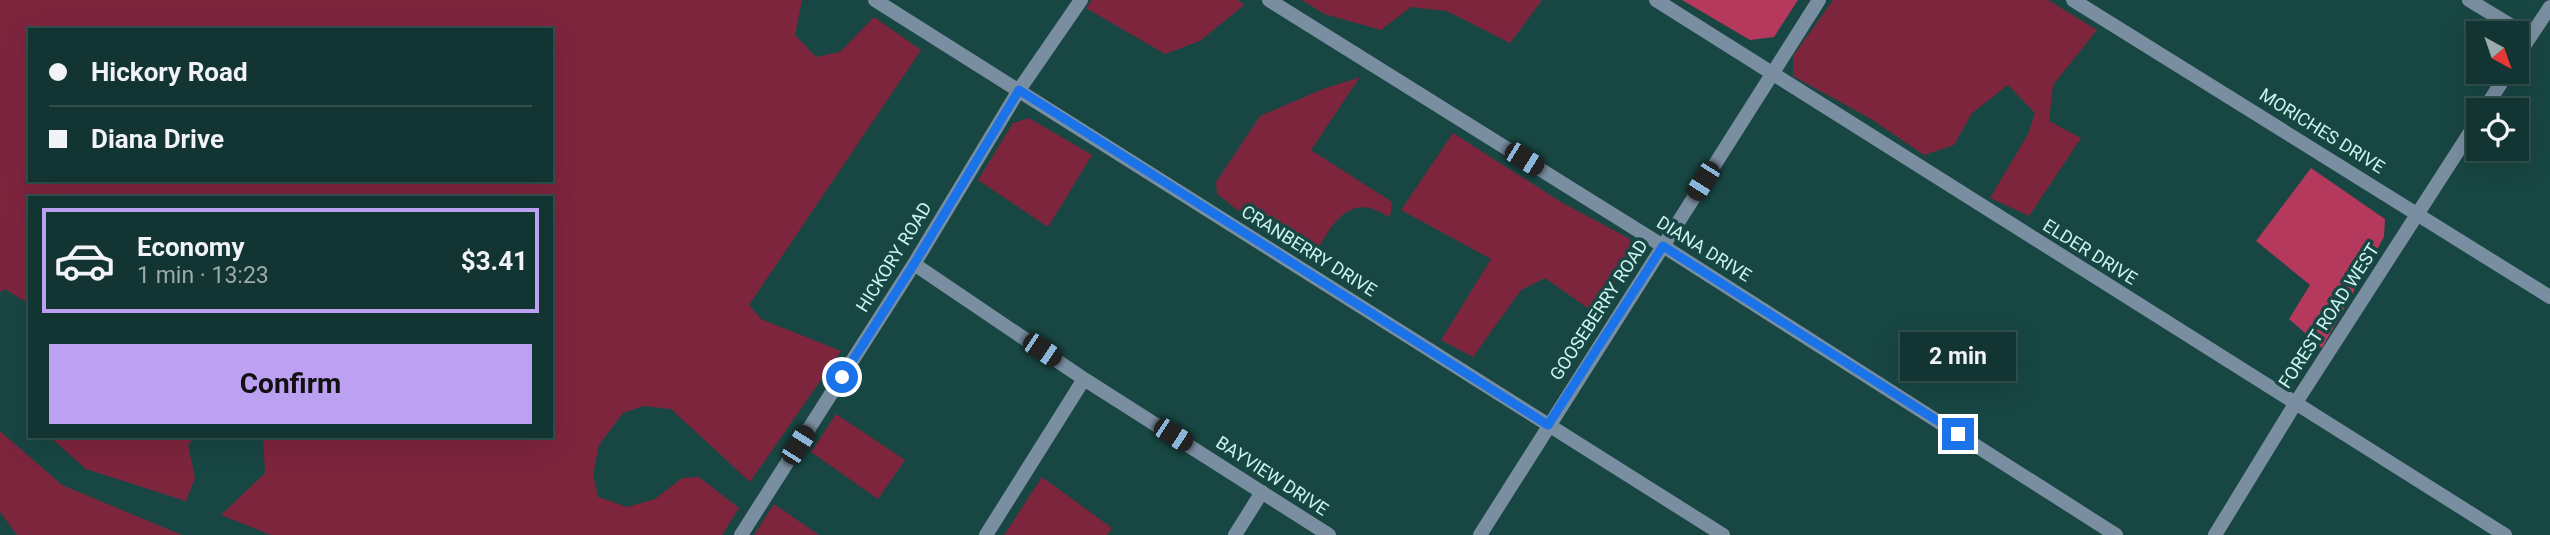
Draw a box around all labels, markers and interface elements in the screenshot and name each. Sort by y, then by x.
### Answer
north arrow [2466,21,2529,84]
map controls [2466,21,2529,161]
text: Hickory Road [91,57,248,87]
street label: MORICHES DRIVE [2256,84,2389,178]
button: locate [2466,98,2529,161]
text: Diana Drive [91,124,224,154]
car [1501,139,1548,179]
car [1683,158,1724,204]
street label: HICKORY ROAD [851,198,936,316]
street label: CRANBERRY DRIVE [1238,201,1381,301]
street label: DIANA DRIVE [1653,211,1755,286]
street label: ELDER DRIVE [2039,214,2141,289]
icon: car [53,229,116,292]
text: Economy [137,232,244,262]
street label: GOOSEBERRY ROAD [1545,236,1652,384]
street label: FOREST ROAD WEST [2274,239,2383,392]
text: $3.41 [461,246,528,276]
text: 1 min · 13:23 [137,262,269,289]
car [1019,330,1066,370]
callout: 2 min [1900,332,2016,382]
text: 2 min [1929,343,1987,370]
button: Confirm [49,344,532,424]
route start [826,361,858,393]
car [1150,415,1197,455]
route end [1942,418,1974,450]
car [778,422,819,468]
street label: BAYVIEW DRIVE [1212,431,1332,520]

